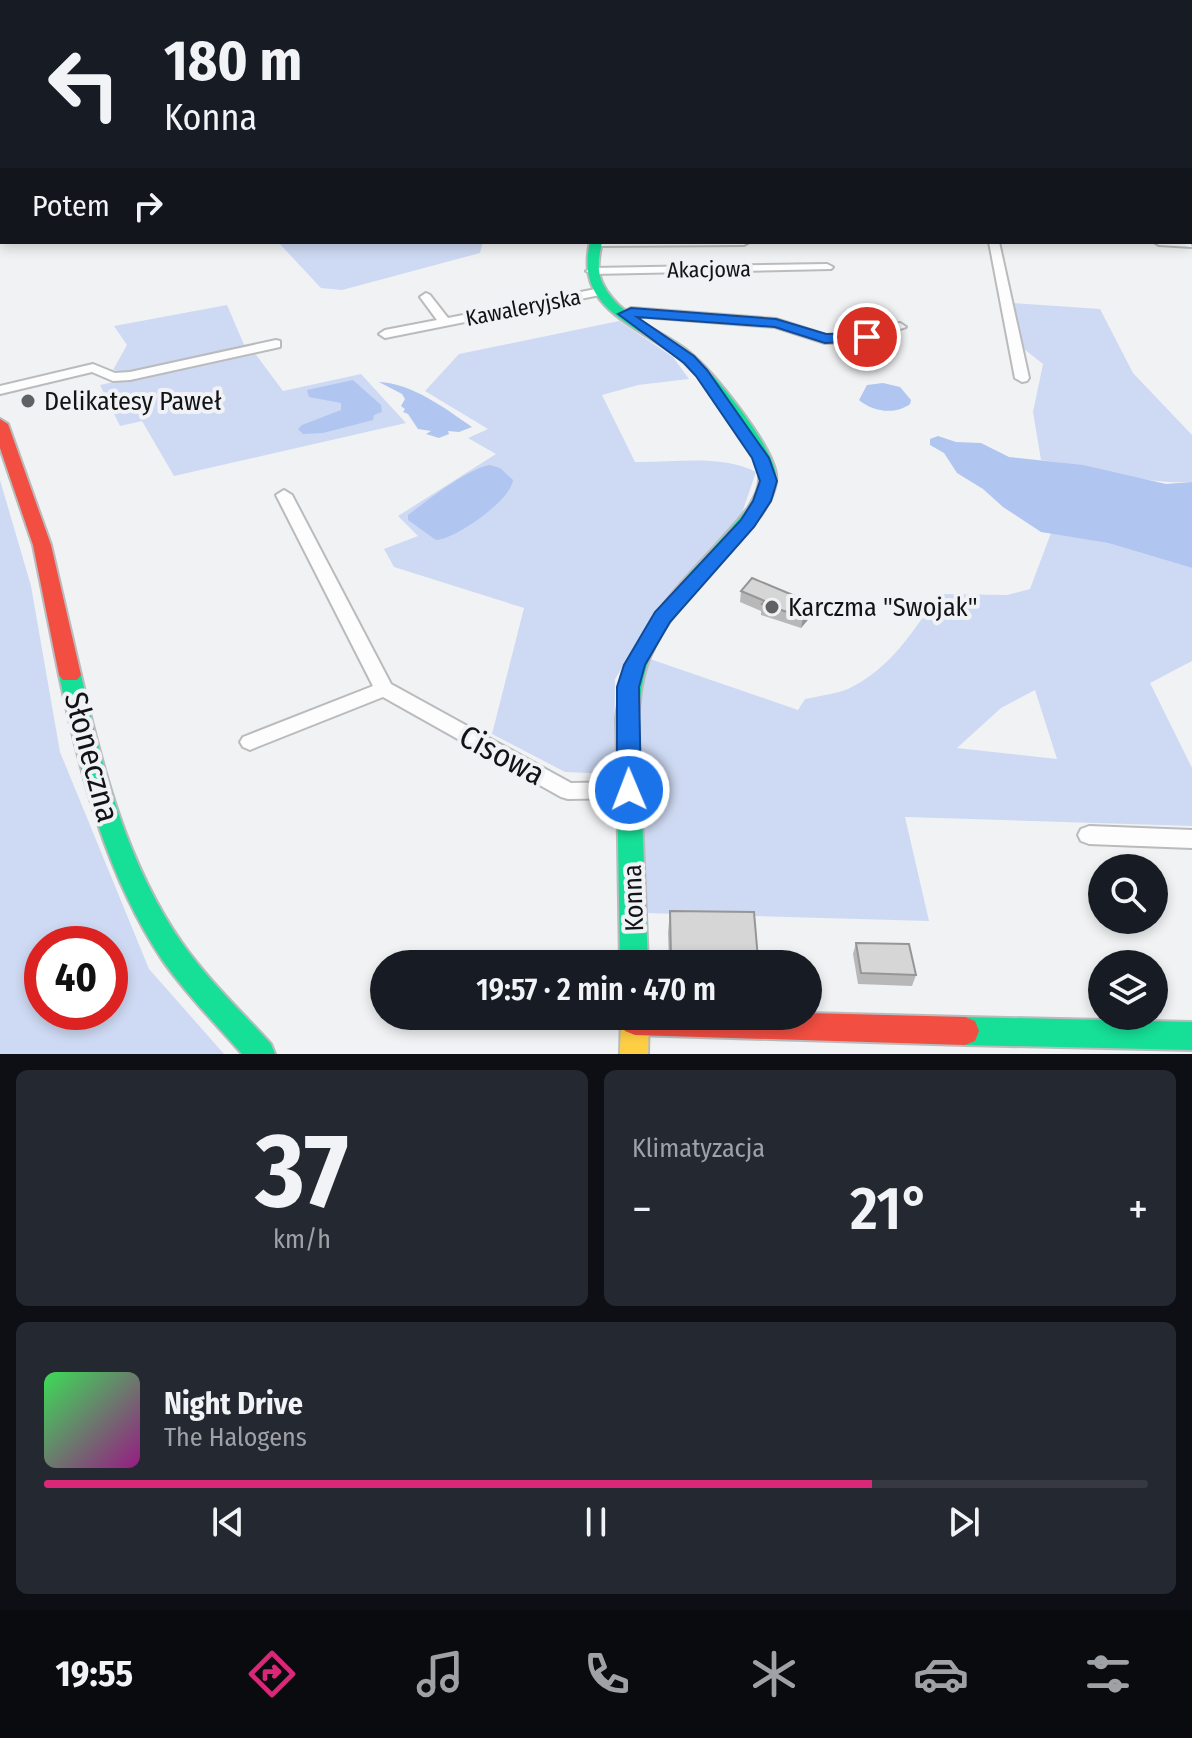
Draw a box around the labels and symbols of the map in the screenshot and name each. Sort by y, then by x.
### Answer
street label: Akacjowa [667,255,751,284]
street label: Kawaleryjska [463,283,583,332]
pin [833,303,901,371]
place label: Delikatesy Paweł [44,386,222,417]
marker: Delikatesy Paweł [19,392,37,410]
place label: Karczma "Swojak" [788,592,978,623]
marker: Karczma "Swojak" [763,598,781,616]
street label: Słoneczna [56,688,128,826]
street label: Cisowa [453,717,551,793]
position arrow [587,748,671,832]
street label: Konna [617,864,650,932]
speed limit sign: 40 [24,926,128,1030]

